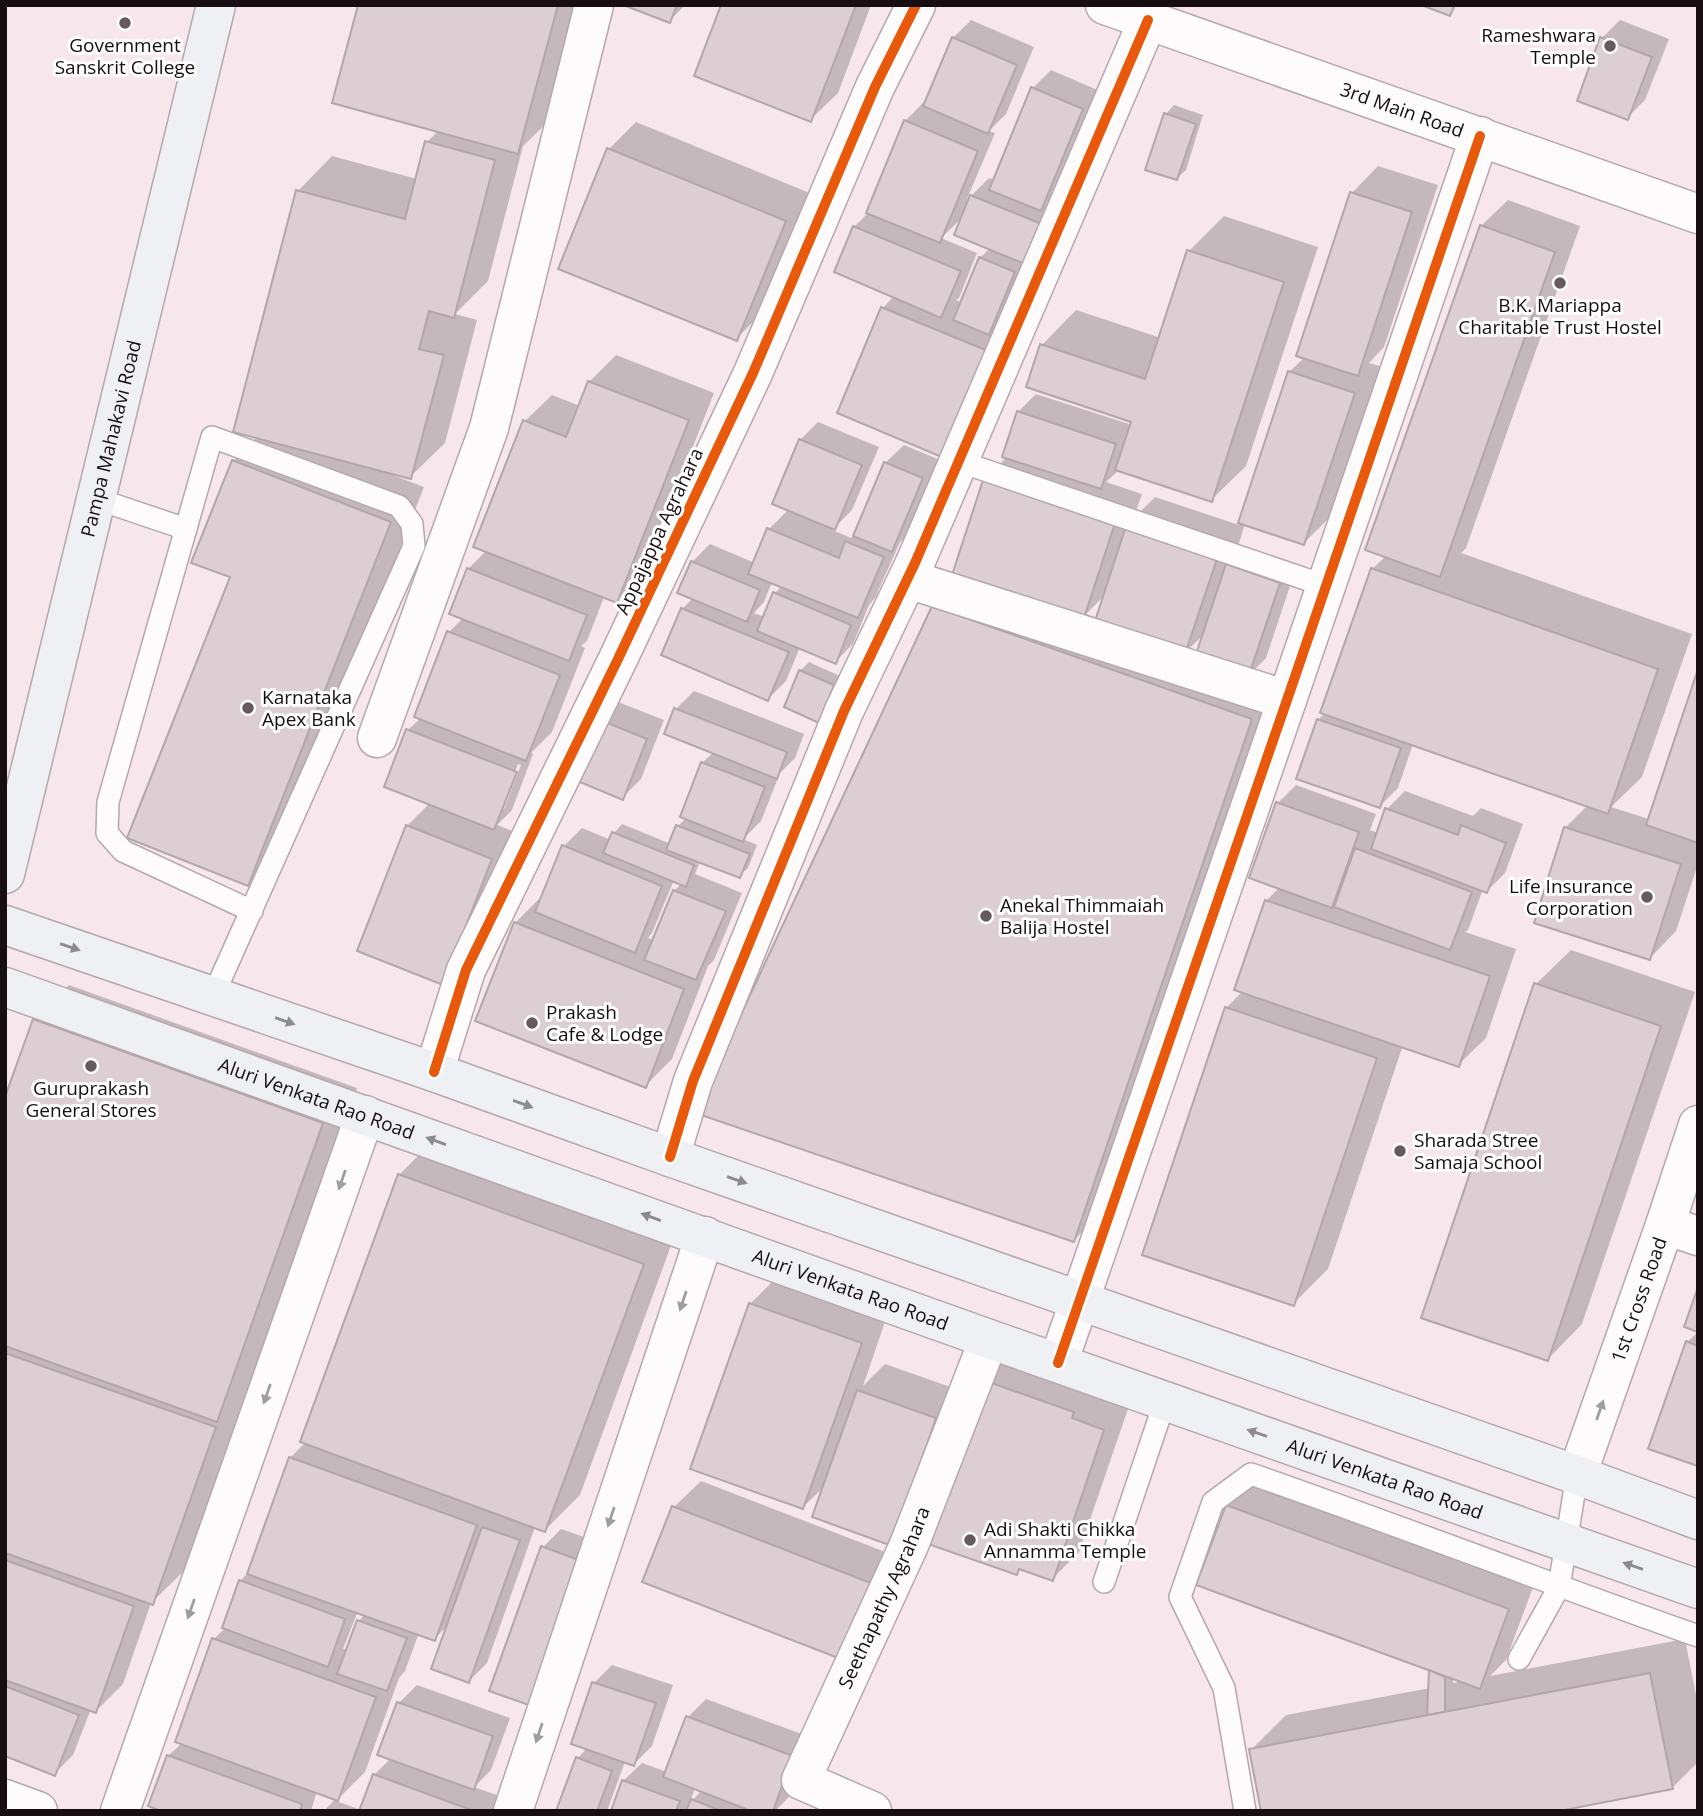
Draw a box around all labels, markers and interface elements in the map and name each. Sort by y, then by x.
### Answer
marker: Government Sanskrit College [117,15,133,31]
place label: Rameshwara Temple [1481,22,1596,70]
place label: Government Sanskrit College [55,32,195,80]
marker: Rameshwara Temple [1602,38,1618,54]
street label: 3rd Main Road [1337,76,1468,144]
marker: B.K. Mariappa Charitable Trust Hostel [1552,275,1568,291]
place label: B.K. Mariappa Charitable Trust Hostel [1458,292,1662,340]
street label: Pampa Mahakavi Road [74,338,147,540]
street label: Appajappa Agrahara [609,443,709,619]
place label: Karnataka Apex Bank [262,684,356,732]
marker: Karnataka Apex Bank [240,700,256,716]
place label: Life Insurance Corporation [1509,873,1633,921]
marker: Life Insurance Corporation [1639,889,1655,905]
place label: Anekal Thimmaiah Balija Hostel [1000,892,1164,940]
marker: Anekal Thimmaiah Balija Hostel [978,908,994,924]
one-way arrow [59,942,80,953]
place label: Prakash Cafe & Lodge [546,999,663,1047]
marker: Prakash Cafe & Lodge [524,1015,540,1031]
one-way arrow [275,1016,296,1027]
street label: Aluri Venkata Rao Road [215,1051,418,1146]
marker: Guruprakash General Stores [83,1058,99,1074]
place label: Guruprakash General Stores [26,1075,156,1123]
one-way arrow [513,1099,534,1110]
place label: Sharada Stree Samaja School [1414,1127,1542,1175]
one-way arrow [426,1135,447,1146]
marker: Sharada Stree Samaja School [1392,1143,1408,1159]
one-way arrow [336,1169,347,1190]
one-way arrow [727,1175,748,1186]
one-way arrow [640,1211,661,1222]
street label: 1st Cross Road [1605,1233,1673,1366]
street label: Aluri Venkata Rao Road [749,1242,952,1336]
one-way arrow [677,1291,688,1312]
one-way arrow [261,1384,272,1405]
one-way arrow [1595,1400,1606,1421]
one-way arrow [1247,1427,1268,1438]
street label: Aluri Venkata Rao Road [1283,1432,1487,1525]
street label: Seethapathy Agrahara [832,1503,936,1693]
one-way arrow [605,1506,616,1527]
place label: Adi Shakti Chikka Annamma Temple [984,1516,1146,1564]
marker: Adi Shakti Chikka Annamma Temple [962,1532,978,1548]
one-way arrow [1623,1560,1644,1571]
one-way arrow [185,1599,196,1620]
one-way arrow [533,1722,544,1743]

